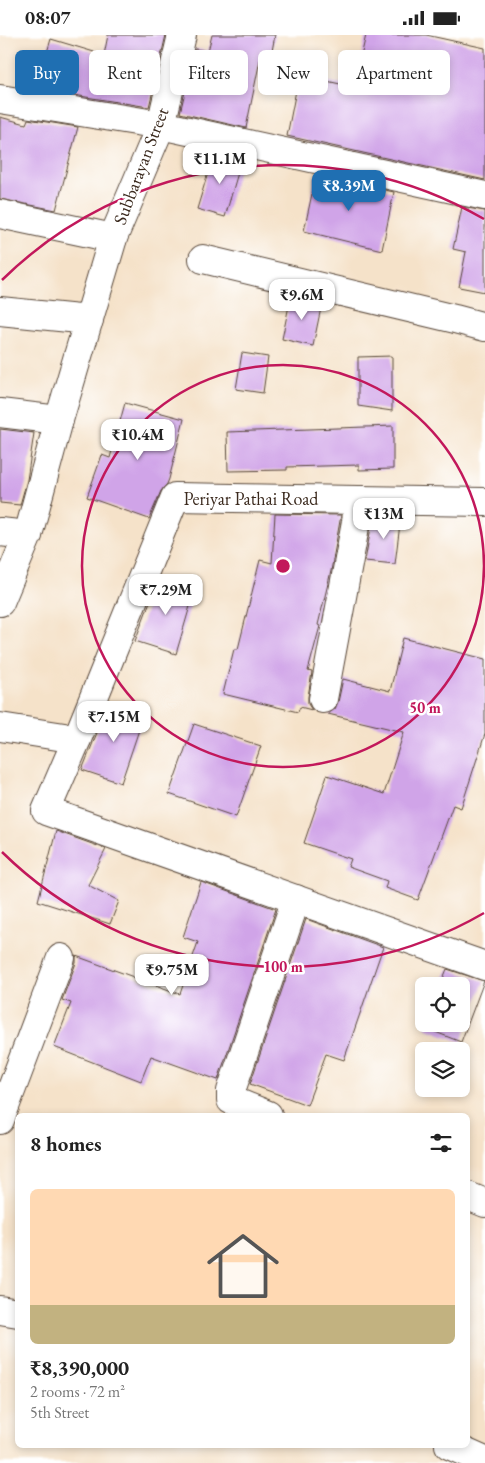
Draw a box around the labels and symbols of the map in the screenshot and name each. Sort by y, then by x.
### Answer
street label: Subbarayan Street [108,104,174,228]
pin: ₹11.1M [179,143,261,185]
pin: ₹8.39M [308,169,390,212]
pin: ₹9.6M [267,279,337,321]
pin: ₹10.4M [97,419,179,461]
street label: Periyar Pathai Road [184,487,319,510]
pin: ₹13M [354,497,414,540]
centre of rings [274,557,292,575]
pin: ₹7.29M [125,573,207,616]
text: 50 m [409,698,441,717]
pin: ₹7.15M [73,701,155,743]
pin: ₹9.75M [131,953,213,996]
text: 100 m [263,957,303,976]

